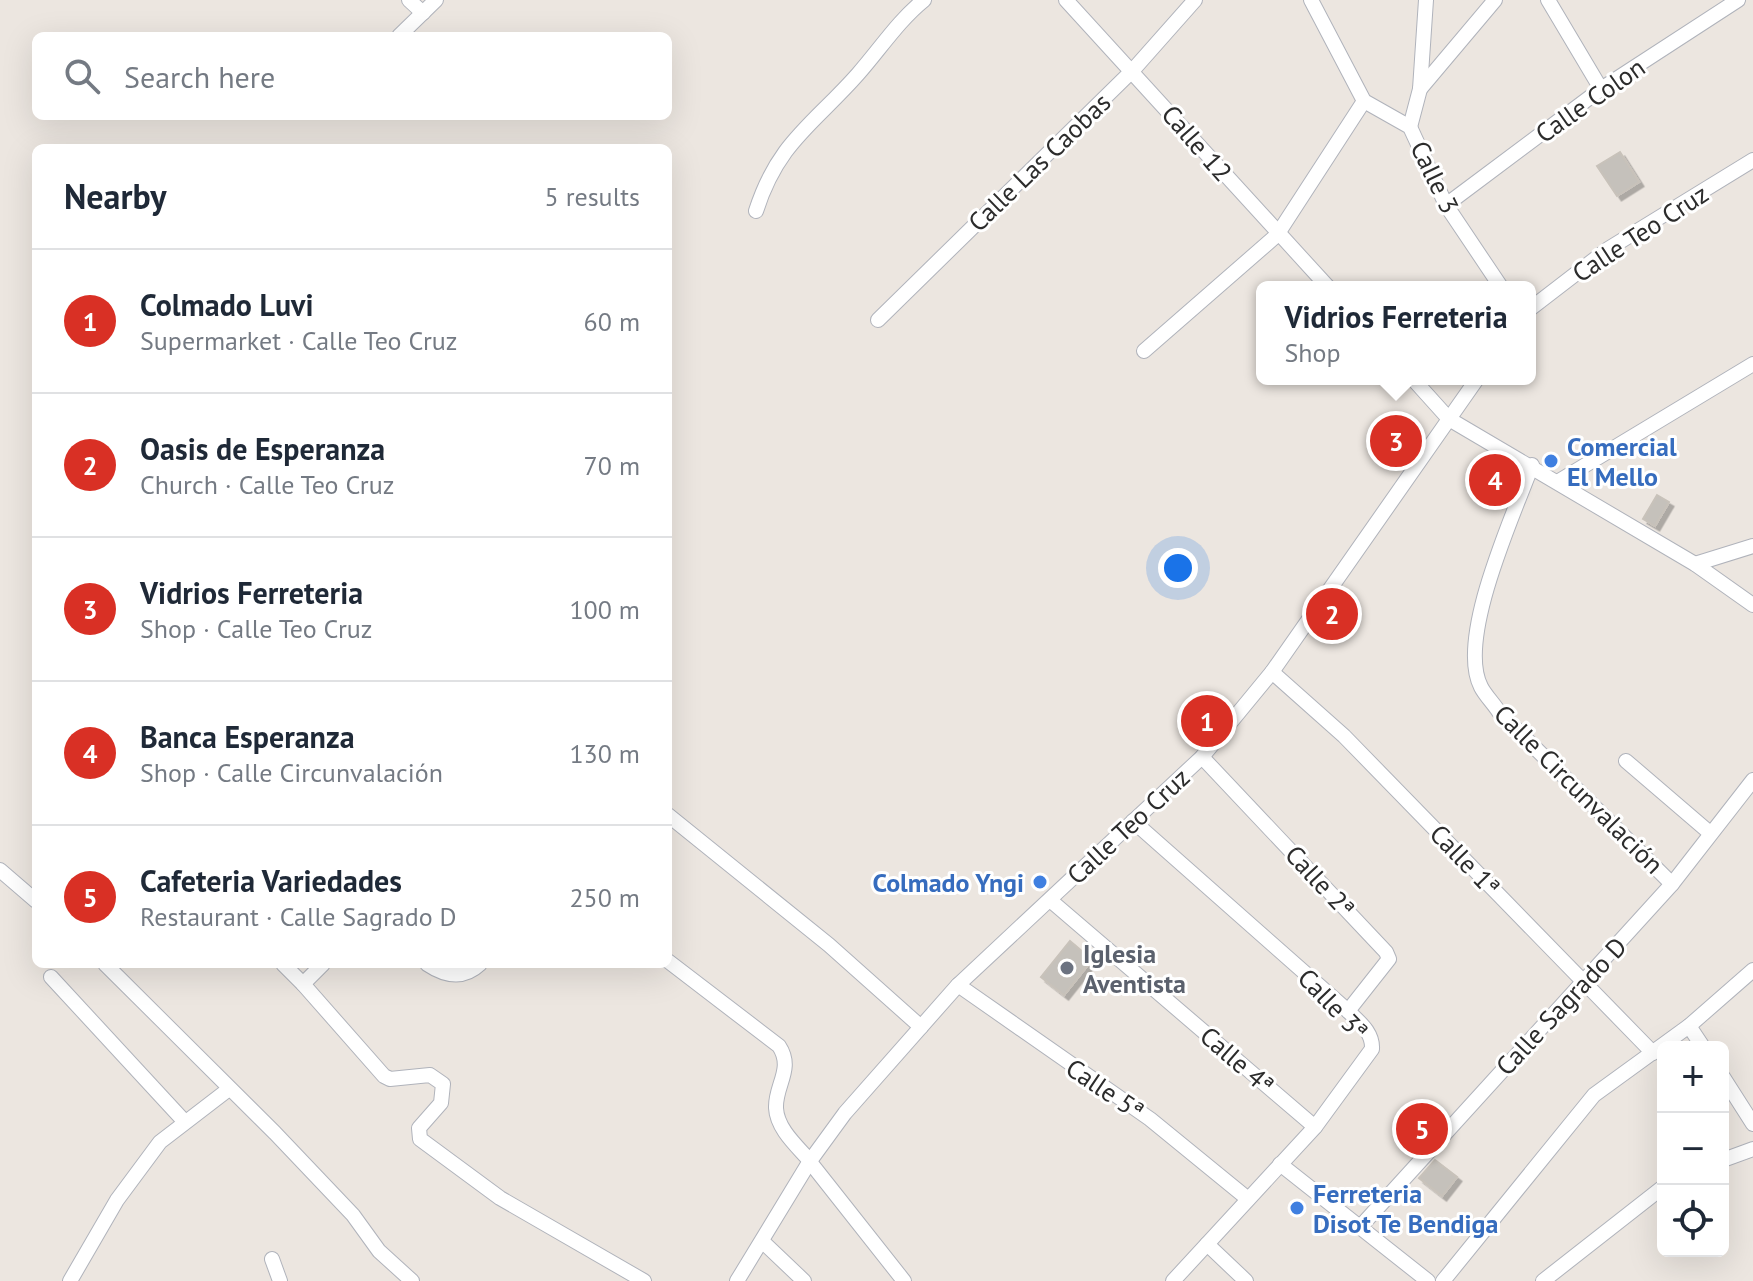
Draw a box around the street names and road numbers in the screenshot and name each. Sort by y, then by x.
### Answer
street label: Calle Colon [1529,50,1651,150]
street label: Calle Las Caobas [961,86,1117,238]
street label: Calle 12 [1155,98,1239,188]
street label: Calle 3 [1403,135,1467,219]
street label: Calle Teo Cruz [1566,177,1714,289]
street label: Calle Circunvalación [1487,697,1671,881]
street label: Calle Teo Cruz [1060,761,1196,891]
street label: Calle 1ª [1423,817,1507,903]
street label: Calle 2ª [1278,838,1362,924]
street label: Calle Sagrado D [1489,930,1633,1082]
street label: Calle 3ª [1291,961,1375,1047]
street label: Calle 4ª [1193,1019,1281,1101]
street label: Calle 5ª [1060,1051,1150,1127]

